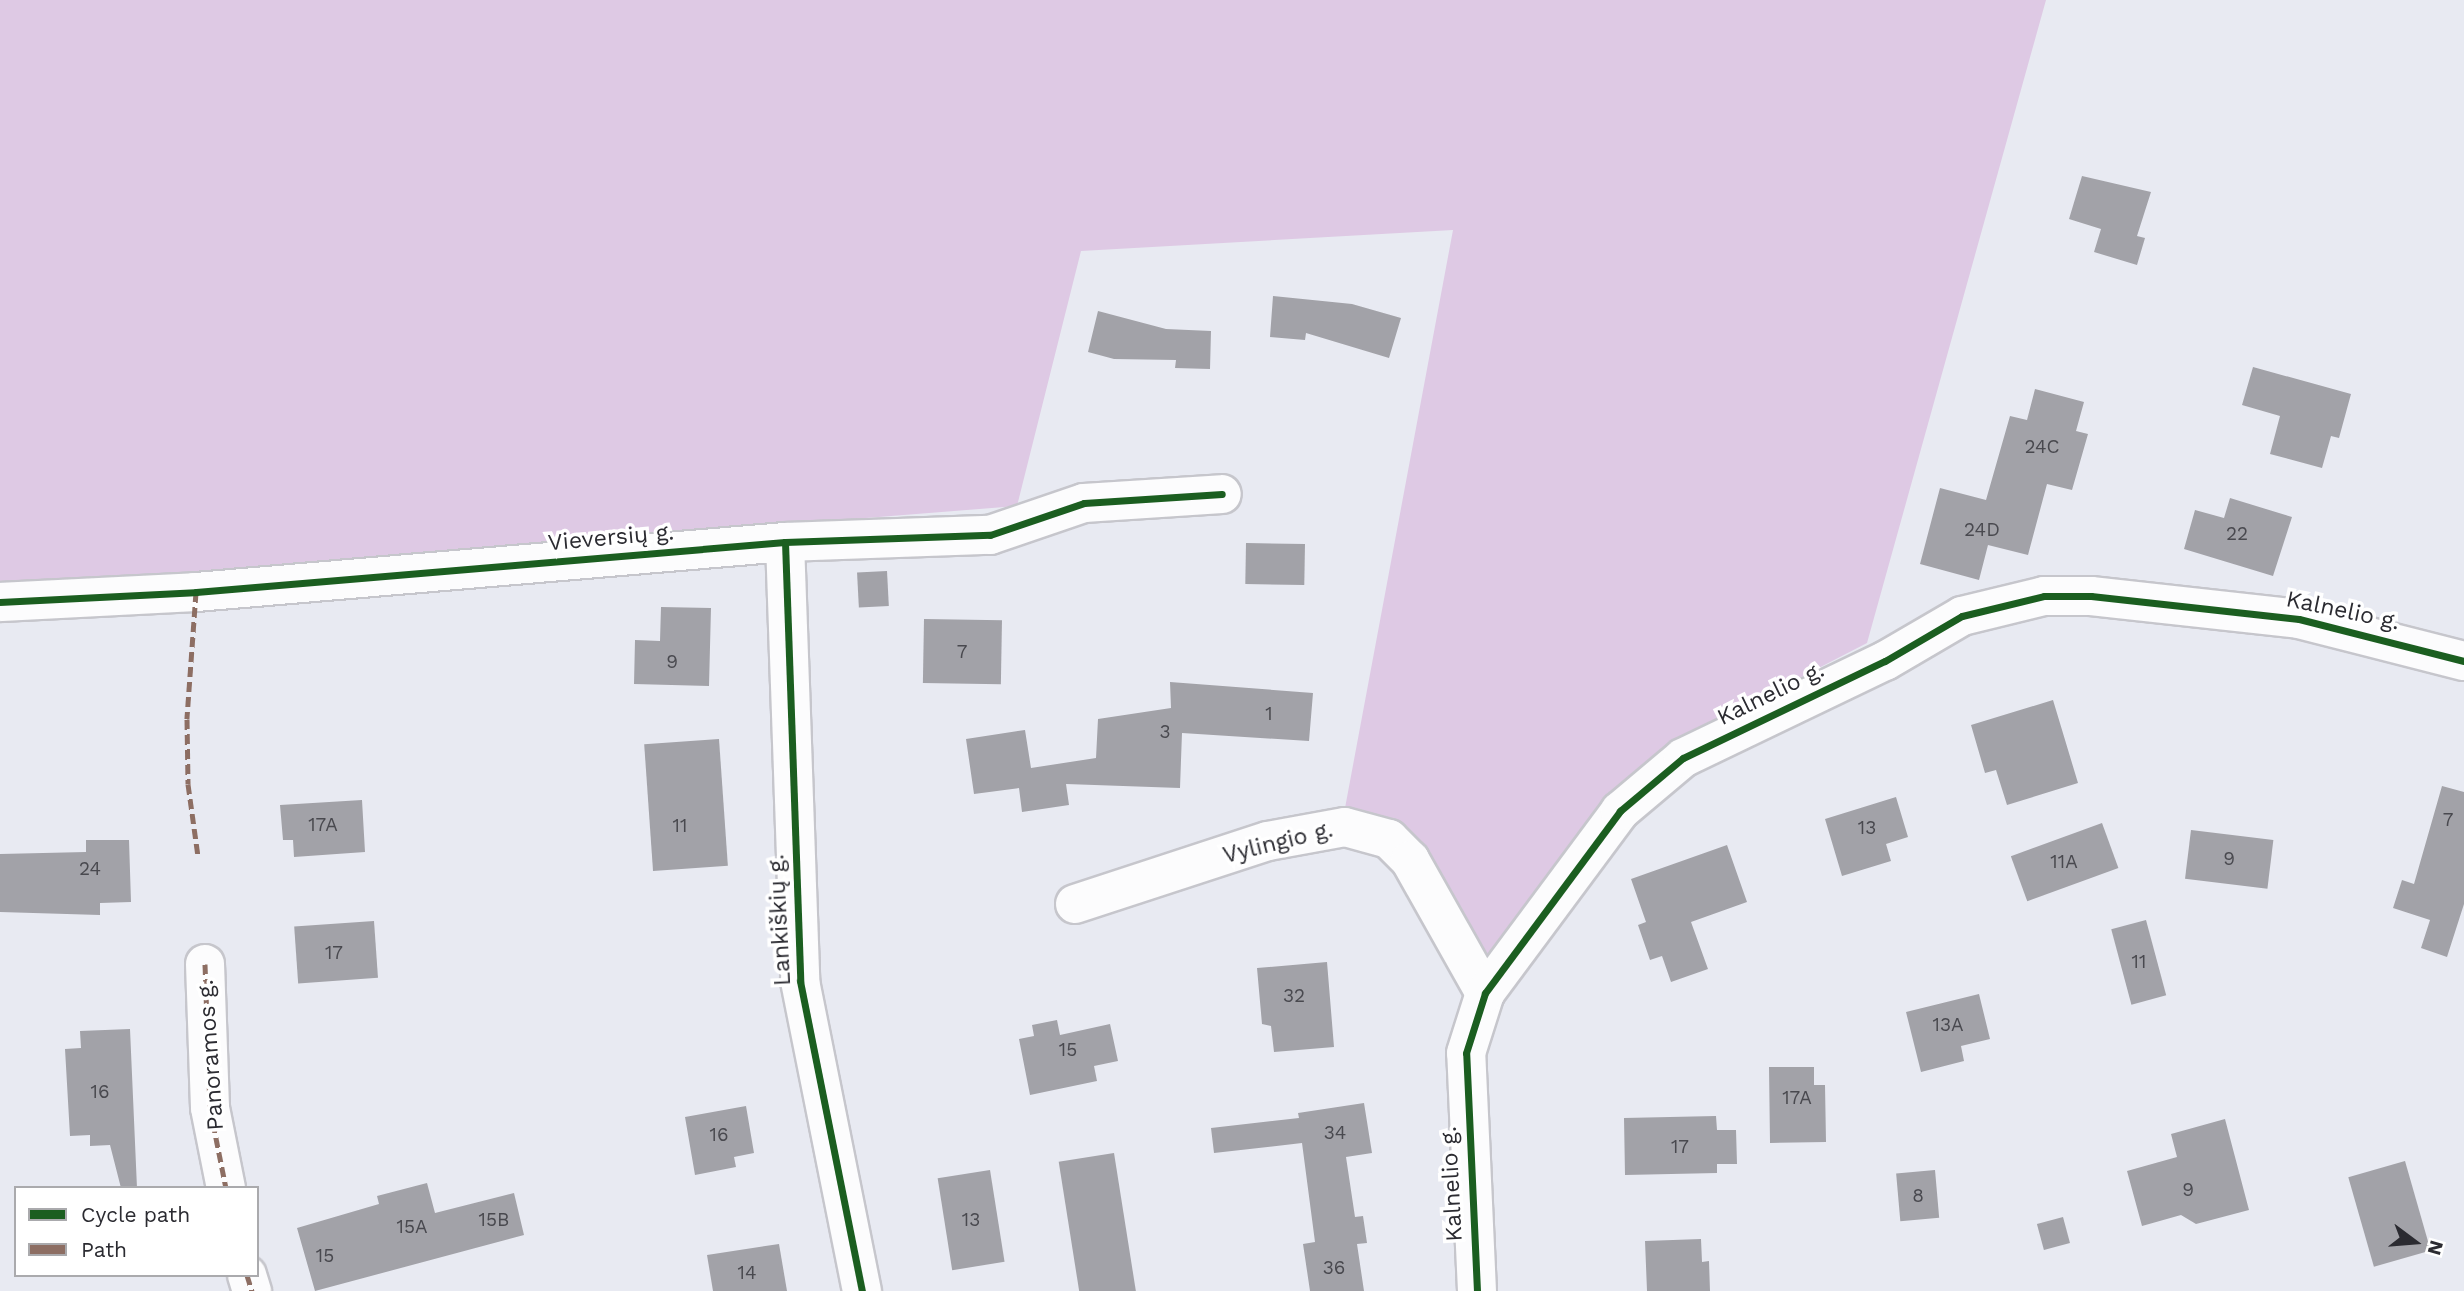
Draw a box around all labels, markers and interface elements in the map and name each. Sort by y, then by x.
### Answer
house number: 24C [2024,436,2060,458]
street label: Vieversių g. [547,519,675,557]
house number: 24D [1964,519,2000,541]
house number: 22 [2226,523,2248,545]
street label: Kalnelio g. [2284,585,2402,637]
house number: 7 [957,641,967,663]
house number: 9 [666,651,678,673]
street label: Kalnelio g. [1713,656,1829,732]
house number: 1 [1265,703,1273,725]
house number: 3 [1159,721,1171,743]
house number: 7 [2443,809,2453,831]
house number: 17A [308,814,338,836]
house number: 11 [673,815,687,837]
street label: Vylingio g. [1220,816,1336,870]
house number: 13 [1858,817,1876,839]
house number: 9 [2223,848,2235,870]
house number: 11A [2050,851,2078,873]
street label: Lankiškių g. [763,853,797,987]
house number: 24 [79,858,101,880]
house number: 17 [325,942,343,964]
house number: 11 [2132,951,2146,973]
street label: Panoramos g. [192,979,230,1131]
house number: 32 [1283,985,1305,1007]
house number: 13A [1932,1014,1964,1036]
house number: 15 [1059,1039,1077,1061]
house number: 16 [91,1081,109,1103]
house number: 17A [1782,1087,1812,1109]
house number: 34 [1324,1122,1346,1144]
house number: 16 [710,1124,728,1146]
street label: Kalnelio g. [1435,1126,1469,1242]
house number: 17 [1671,1136,1689,1158]
house number: 9 [2182,1179,2194,1201]
house number: 8 [1912,1185,1924,1207]
legend [14,1186,259,1277]
text: Cycle path [81,1202,190,1227]
north arrow [2380,1207,2450,1277]
house number: 15B [479,1209,509,1231]
house number: 13 [962,1209,980,1231]
house number: 15A [396,1216,428,1238]
text: Path [81,1237,127,1262]
text: N [2423,1238,2449,1258]
house number: 15 [316,1245,334,1267]
house number: 36 [1323,1257,1345,1279]
house number: 14 [737,1262,757,1284]

